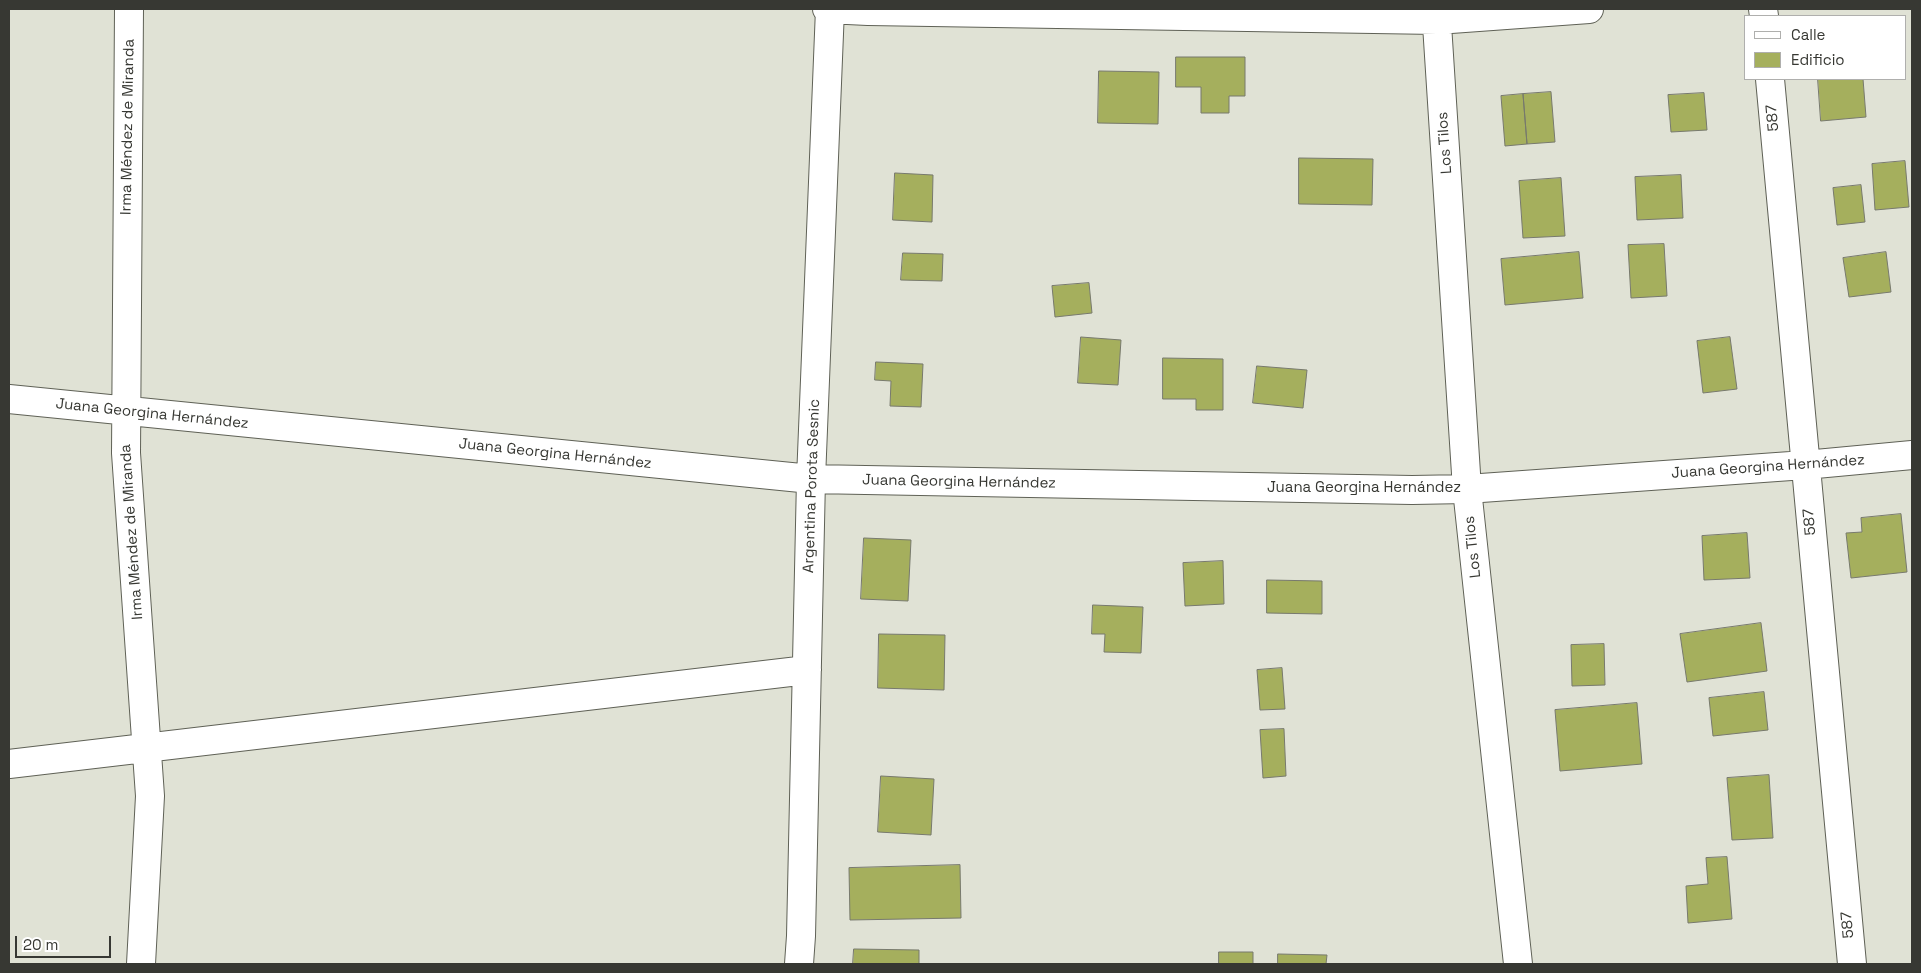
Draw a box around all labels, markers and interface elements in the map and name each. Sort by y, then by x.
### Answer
legend [1744,15,1906,80]
text: Calle [1791,25,1826,44]
street label: Irma Méndez de Miranda [117,39,139,215]
text: Edificio [1791,50,1845,69]
street label: 587 [1763,104,1783,132]
street label: Los Tilos [1434,111,1456,175]
street label: Juana Georgina Hernández [55,395,249,433]
street label: Argentina Porota Sesnic [800,399,824,573]
street label: Juana Georgina Hernández [458,435,652,473]
street label: Irma Méndez de Miranda [117,443,147,621]
street label: Juana Georgina Hernández [1671,451,1865,483]
street label: Juana Georgina Hernández [862,471,1056,493]
street label: Juana Georgina Hernández [1267,479,1461,497]
street label: 587 [1800,508,1820,536]
street label: Los Tilos [1461,515,1485,579]
street label: 587 [1838,911,1858,939]
scale bar [18,926,114,958]
text: 20 m [23,935,58,954]

